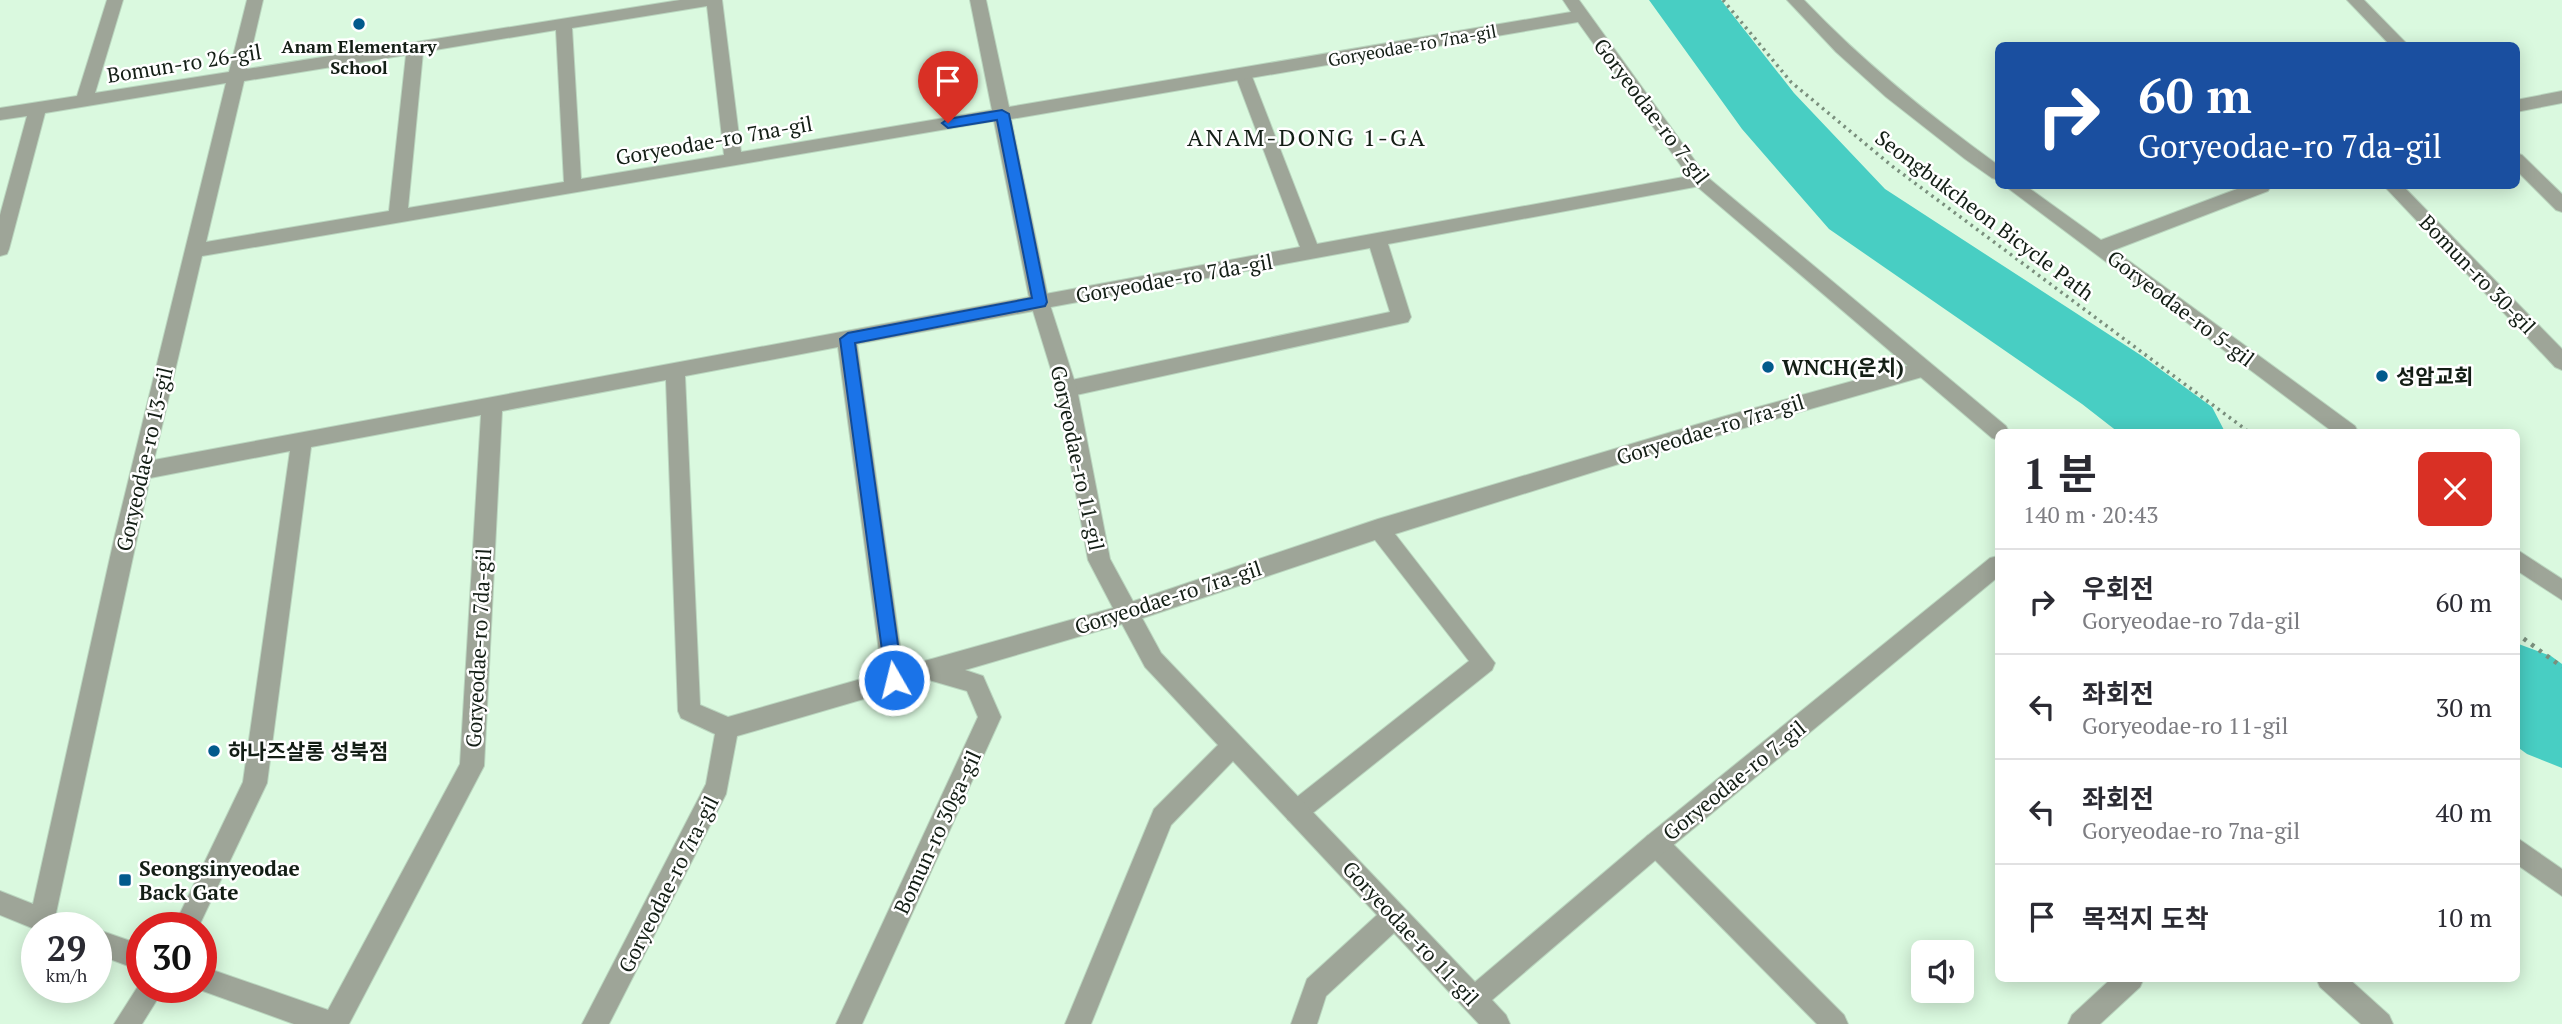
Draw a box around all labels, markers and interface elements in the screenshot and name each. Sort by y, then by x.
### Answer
marker: Anam Elementary School [351,16,367,32]
street label: Goryeodae-ro 7na-gil [1326,18,1498,72]
street label: Goryeodae-ro 7-gil [1588,32,1716,190]
place label: Anam Elementary School [281,34,437,79]
street label: Bomun-ro 26-gil [105,37,263,89]
pin [918,51,978,123]
icon: arrive [929,62,967,100]
text: 60 m [2138,62,2252,127]
icon: right [2023,70,2114,161]
street label: Goryeodae-ro 7na-gil [613,109,815,171]
district label: ANAM-DONG 1-GA [1187,121,1427,153]
street label: Seongbukcheon Bicycle Path [1870,123,2100,307]
text: Goryeodae-ro 7da-gil [2138,125,2442,167]
street label: Bomun-ro 30-gil [2414,208,2542,340]
street label: Goryeodae-ro 5-gil [2102,243,2260,373]
street label: Goryeodae-ro 7da-gil [1073,247,1275,309]
place label: WNCH(운치) [1782,353,1904,381]
marker: WNCH(운치) [1760,359,1776,375]
place label: 성암교회 [2396,362,2473,390]
street label: Goryeodae-ro 11-gil [1045,363,1111,553]
street label: Goryeodae-ro 13-gil [109,364,179,554]
marker: 성암교회 [2374,368,2390,384]
street label: Goryeodae-ro 7ra-gil [1613,387,1807,471]
text: 1 분 [2023,445,2097,501]
button: close [2418,452,2492,526]
text: 140 m · 20:43 [2023,499,2158,530]
street label: Goryeodae-ro 7da-gil [459,548,497,748]
street label: Goryeodae-ro 7ra-gil [1071,554,1265,640]
text: 우회전 [2082,571,2154,605]
icon: right [2023,583,2061,621]
text: 60 m [2436,585,2492,619]
text: Goryeodae-ro 7da-gil [2082,605,2300,636]
position arrow [857,643,931,717]
text: 좌회전 [2082,676,2154,710]
icon: left [2023,688,2061,726]
text: 30 m [2436,690,2492,724]
text: Goryeodae-ro 11-gil [2082,710,2288,741]
street label: Goryeodae-ro 7-gil [1657,714,1811,846]
place label: 하나즈살롱 성북점 [228,737,388,765]
marker: 하나즈살롱 성북점 [206,743,222,759]
street label: Bomun-ro 30ga-gil [887,746,987,918]
text: 좌회전 [2082,781,2154,815]
street label: Goryeodae-ro 7ra-gil [611,791,725,977]
icon: left [2023,793,2061,831]
text: 40 m [2436,795,2492,829]
text: Goryeodae-ro 7na-gil [2082,815,2300,846]
place label: Seongsinyeodae Back Gate [139,854,300,906]
street label: Goryeodae-ro 11-gil [1337,855,1485,1011]
marker: Seongsinyeodae Back Gate [117,872,133,888]
icon: arrive [2023,898,2061,936]
text: 10 m [2436,900,2492,934]
text: 목적지 도착 [2082,901,2209,935]
speed limit sign: 30 [126,912,217,1003]
text: 29 [47,925,86,971]
map controls [1911,940,1974,1003]
button: sound [1911,940,1974,1003]
text: km/h [46,963,87,987]

